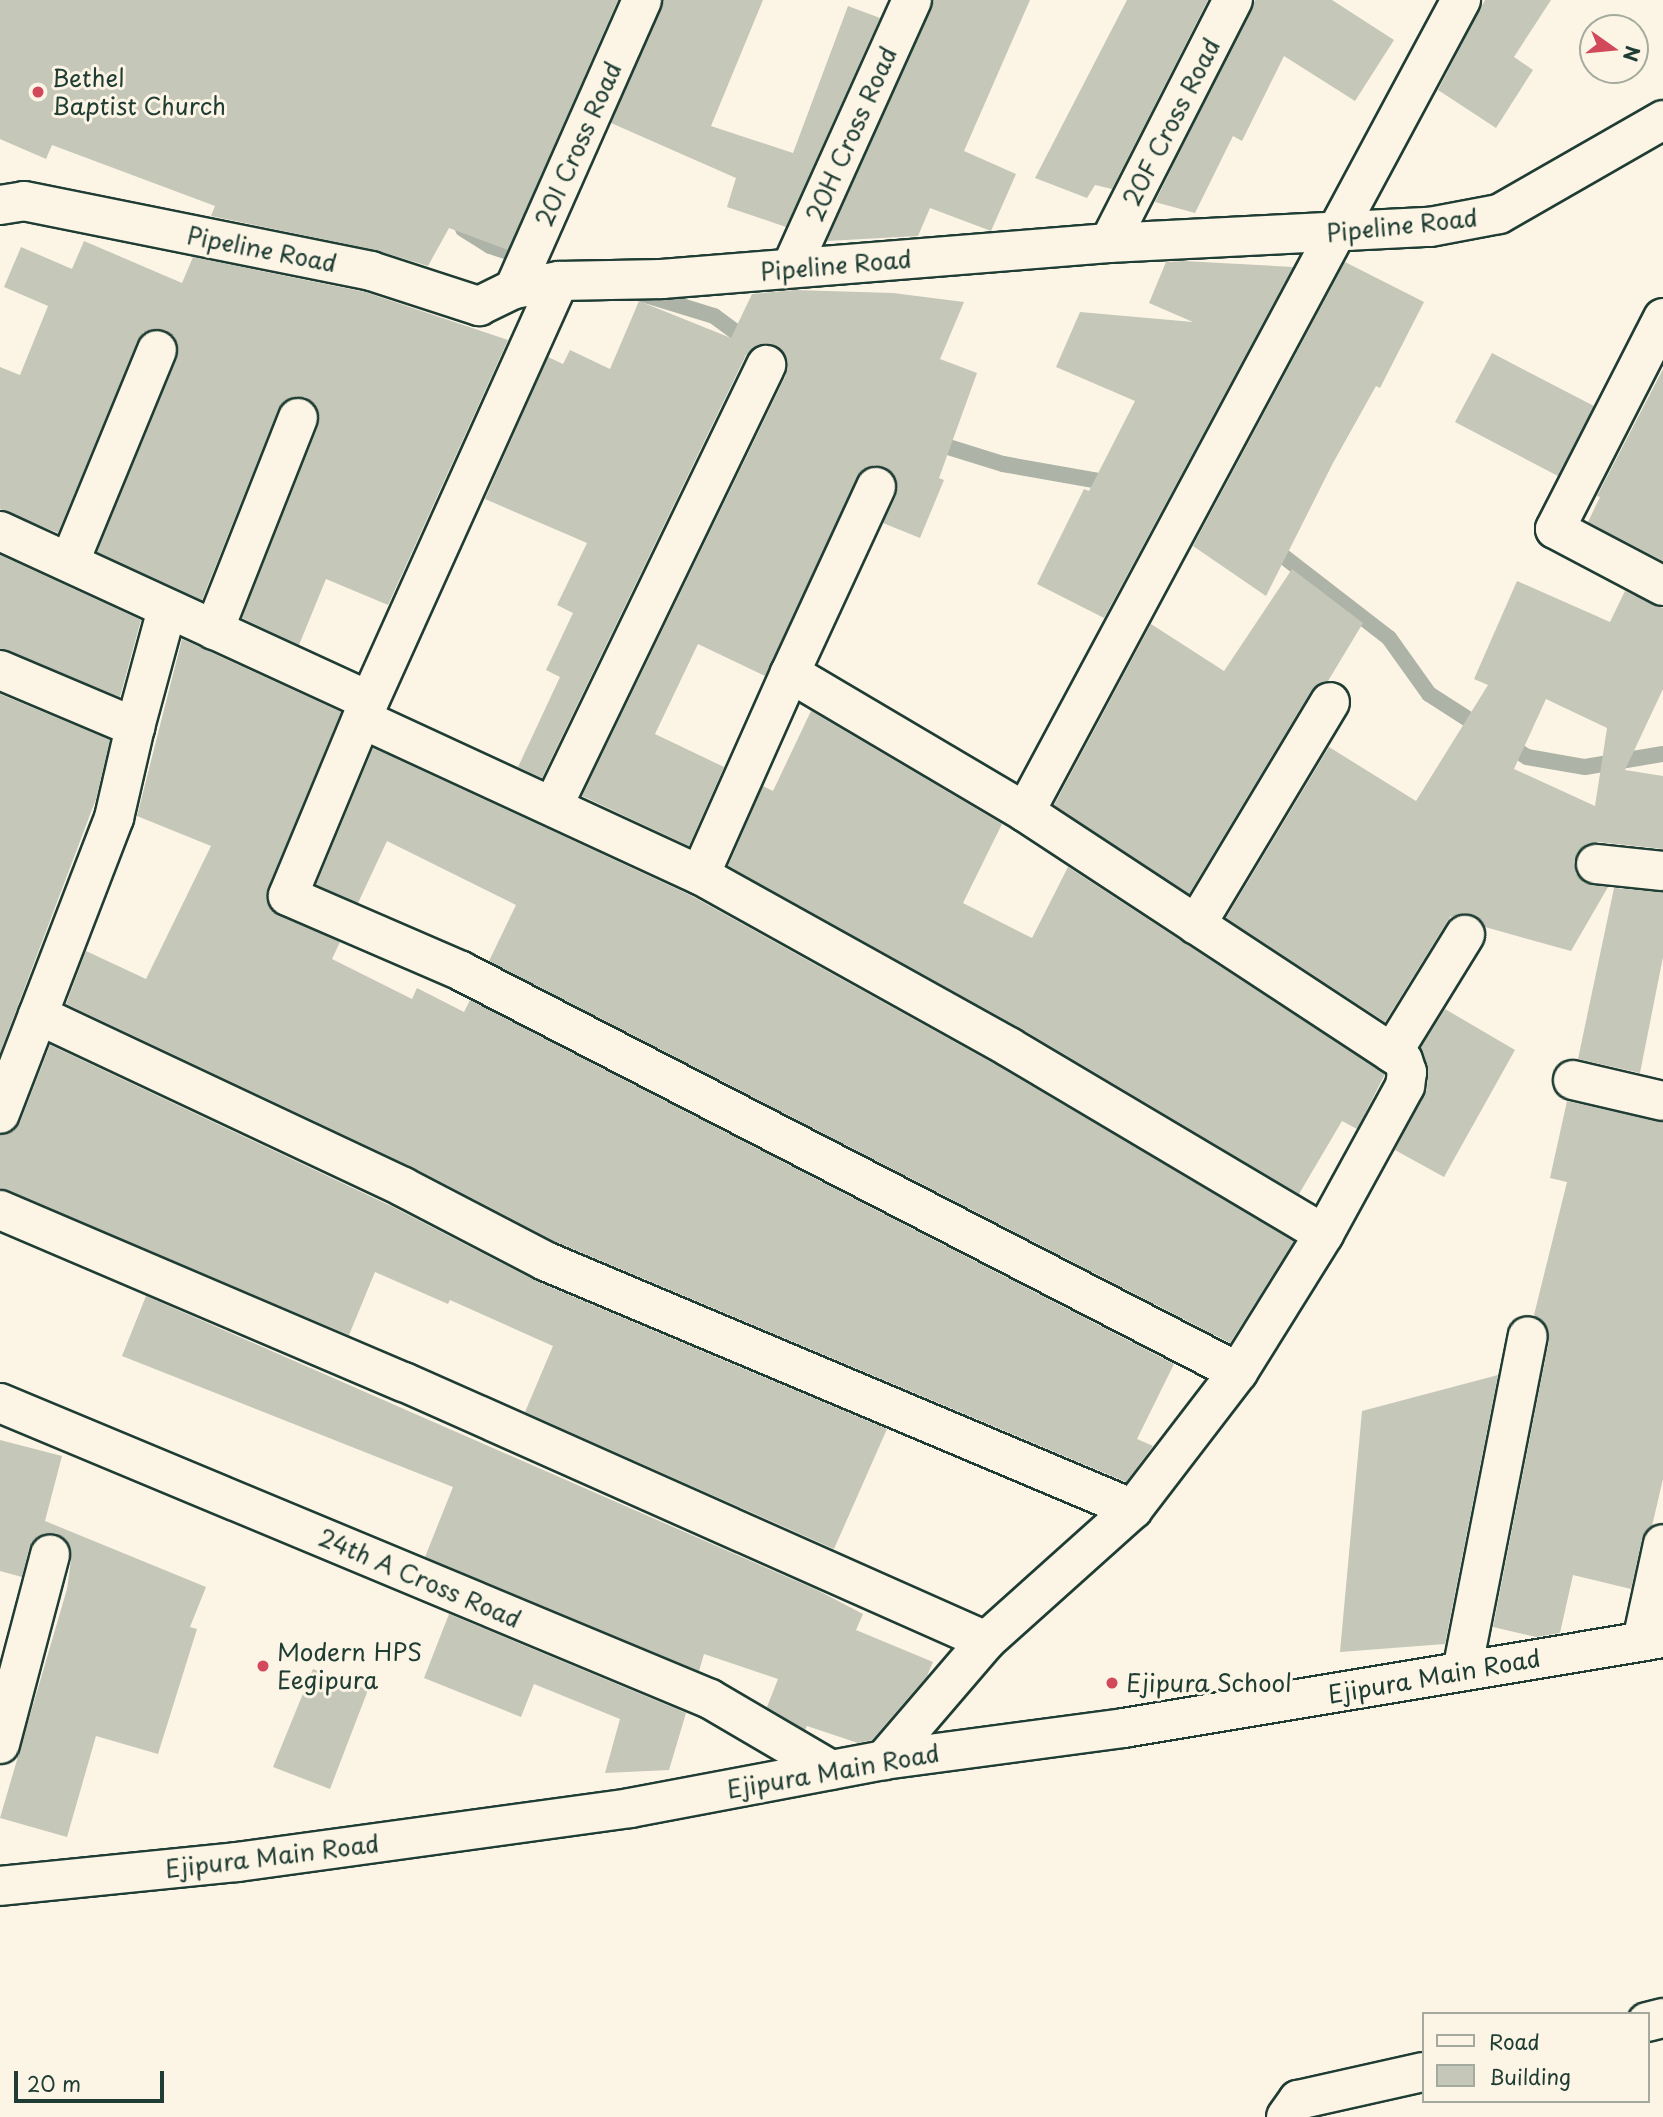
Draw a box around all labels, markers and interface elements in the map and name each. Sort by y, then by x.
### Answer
north arrow [1579,14,1649,84]
street label: 20F Cross Road [1116,33,1226,211]
street label: 20H Cross Road [799,41,903,227]
text: N [1617,43,1648,65]
street label: 20I Cross Road [528,56,628,232]
place label: Bethel Baptist Church [52,64,227,120]
marker: Bethel Baptist Church [30,84,46,100]
street label: Pipeline Road [1324,203,1480,247]
street label: Pipeline Road [184,220,340,278]
street label: Pipeline Road [758,244,914,286]
street label: 24th A Cross Road [314,1522,526,1634]
place label: Modern HPS Eegipura [277,1638,422,1694]
street label: Ejipura Main Road [1326,1643,1542,1709]
marker: Modern HPS Eegipura [255,1658,271,1674]
place label: Ejipura School [1126,1669,1293,1697]
marker: Ejipura School [1104,1675,1120,1691]
street label: Ejipura Main Road [725,1738,941,1804]
street label: Ejipura Main Road [164,1829,380,1883]
legend [1422,2012,1649,2103]
text: Road [1489,2025,1540,2057]
scale bar [18,2058,168,2102]
text: Building [1489,2060,1571,2092]
text: 20 m [27,2067,81,2099]

